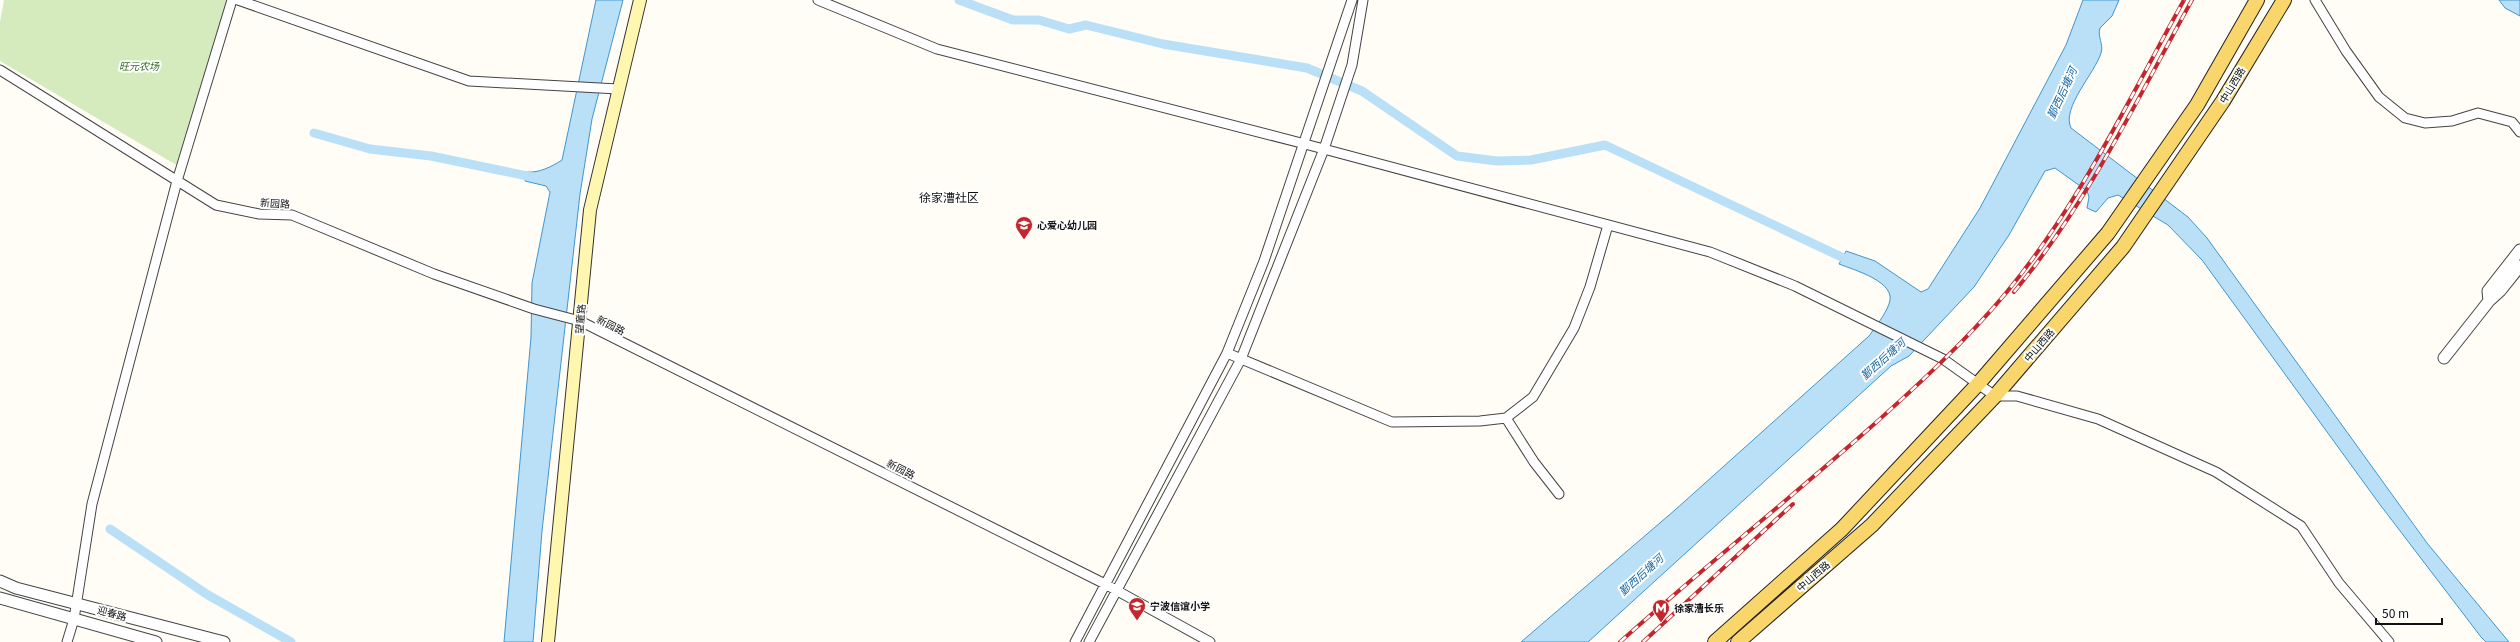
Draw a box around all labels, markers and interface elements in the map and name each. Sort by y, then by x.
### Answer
park label: 旺元农场 [119,58,160,73]
water label: 鄞西后塘河 [2042,62,2081,121]
street label: 中山西路 [2215,64,2248,106]
district label: 徐家漕社区 [919,188,979,205]
street label: 新园路 [260,194,291,211]
school or university icon: 心爱心幼儿园 [1014,215,1034,240]
place label: 心爱心幼儿园 [1037,217,1097,232]
street label: 望童路 [571,303,588,335]
street label: 新园路 [594,311,628,338]
street label: 中山西路 [2020,325,2057,365]
water label: 鄞西后塘河 [1857,333,1910,383]
street label: 新园路 [884,455,918,482]
water label: 鄞西后塘河 [1615,549,1668,599]
street label: 中山西路 [1793,557,1833,594]
school or university icon: 宁波信谊小学 [1127,596,1147,621]
place label: 宁波信谊小学 [1150,598,1210,613]
metro station icon: 徐家漕长乐 [1651,598,1671,623]
place label: 徐家漕长乐 [1674,600,1724,615]
scale bar [2376,600,2442,626]
street label: 迎春路 [96,601,129,624]
text: 50 m [2382,604,2409,621]

